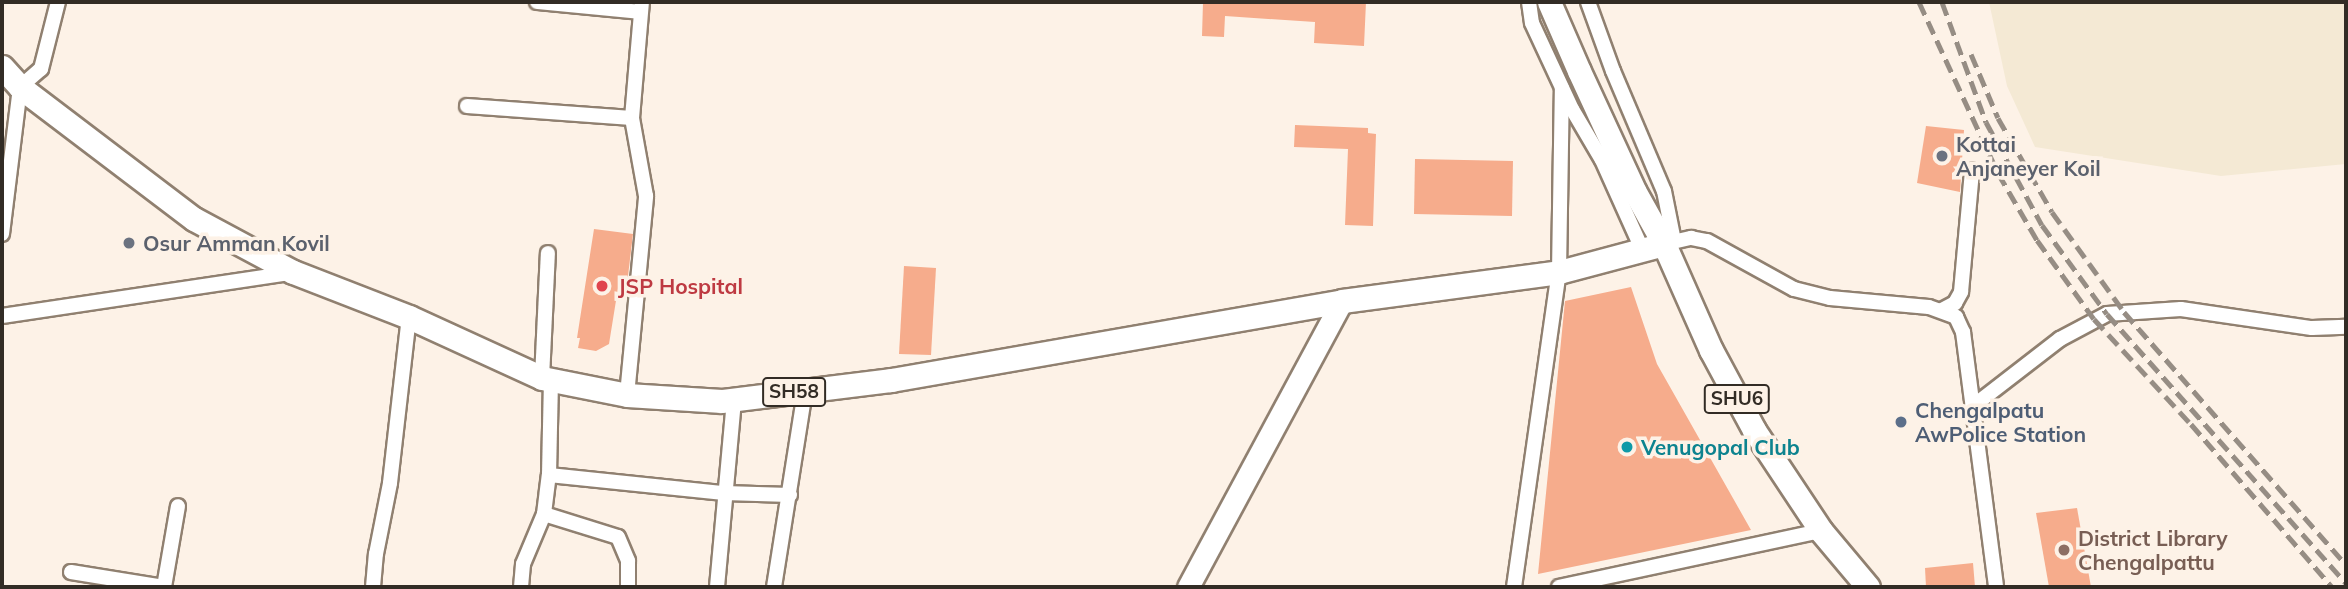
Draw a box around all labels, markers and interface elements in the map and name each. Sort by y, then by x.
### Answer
place label: Kottai Anjaneyer Koil [1956,131,2101,181]
marker: Kottai Anjaneyer Koil [1934,148,1950,164]
place label: Osur Amman Kovil [143,230,330,256]
marker: Osur Amman Kovil [121,235,137,251]
place label: JSP Hospital [618,273,743,299]
marker: JSP Hospital [592,276,612,296]
road number: SH58 [761,376,827,408]
road number: SHU6 [1704,384,1770,414]
place label: Chengalpatu AwPolice Station [1915,397,2086,447]
marker: Chengalpatu AwPolice Station [1893,414,1909,430]
place label: Venugopal Club [1641,434,1800,460]
marker: Venugopal Club [1619,439,1635,455]
place label: District Library Chengalpattu [2078,525,2228,575]
marker: District Library Chengalpattu [2056,542,2072,558]

